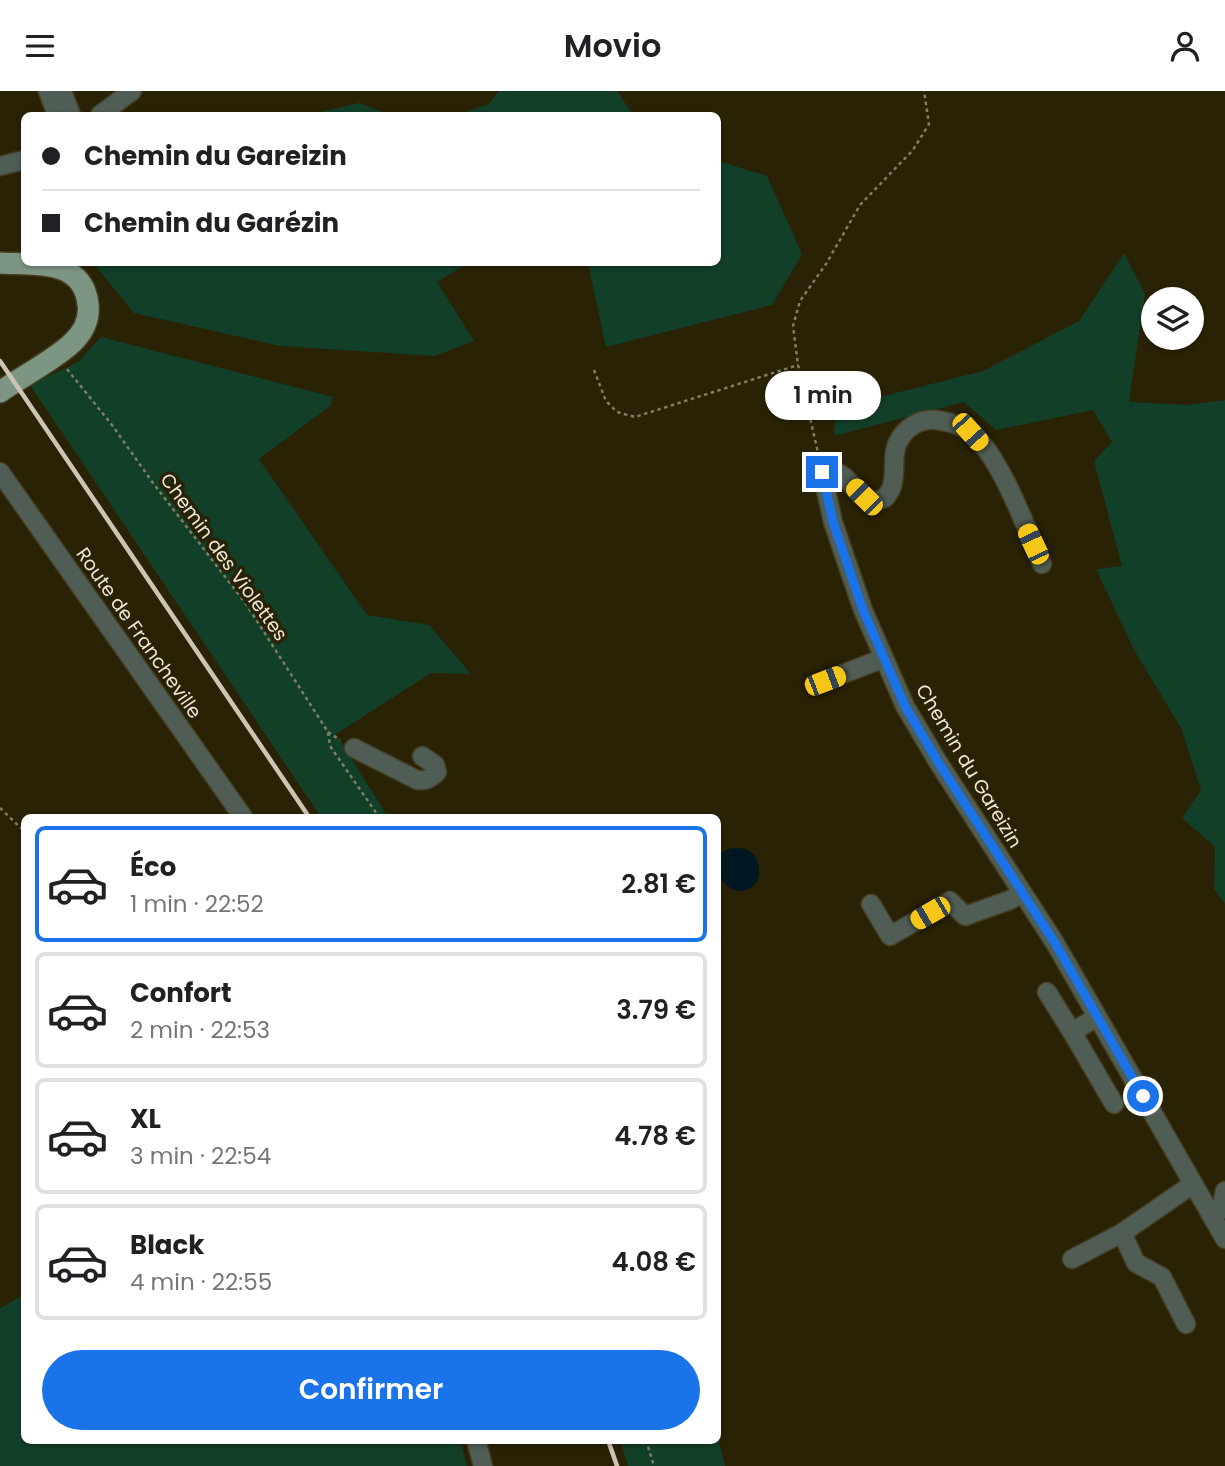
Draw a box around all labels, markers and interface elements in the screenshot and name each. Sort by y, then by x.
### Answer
text: Movio [564,23,661,68]
icon: menu [21,27,59,65]
icon: person [1166,27,1204,65]
text: Chemin du Gareizin [84,138,347,174]
text: Chemin du Garézin [84,205,339,241]
map controls [1141,287,1204,350]
button: layers [1141,287,1204,350]
callout: 1 min [764,371,880,419]
text: 1 min [793,379,853,411]
car [949,409,992,455]
route end [806,456,838,488]
street label: Chemin des Violettes [154,468,294,646]
car [842,475,887,519]
car [1015,521,1052,567]
street label: Route de Francheville [70,542,208,724]
car [802,664,849,698]
street label: Chemin du Gareizin [909,679,1029,853]
text: Éco [130,849,176,885]
icon: car [46,853,109,916]
text: 2.81 € [621,866,696,902]
text: 1 min · 22:52 [130,888,264,920]
car [907,893,954,933]
text: Confort [130,975,232,1011]
icon: car [46,979,109,1042]
text: 3.79 € [616,992,696,1028]
text: 2 min · 22:53 [130,1014,270,1046]
route start [1127,1080,1159,1112]
text: XL [130,1101,161,1137]
icon: car [46,1105,109,1168]
text: 4.78 € [614,1118,696,1154]
text: 3 min · 22:54 [130,1140,271,1172]
text: Black [130,1227,204,1263]
icon: car [46,1231,109,1294]
text: 4.08 € [612,1244,696,1280]
text: 4 min · 22:55 [130,1266,272,1298]
button: Confirmer [42,1350,700,1430]

